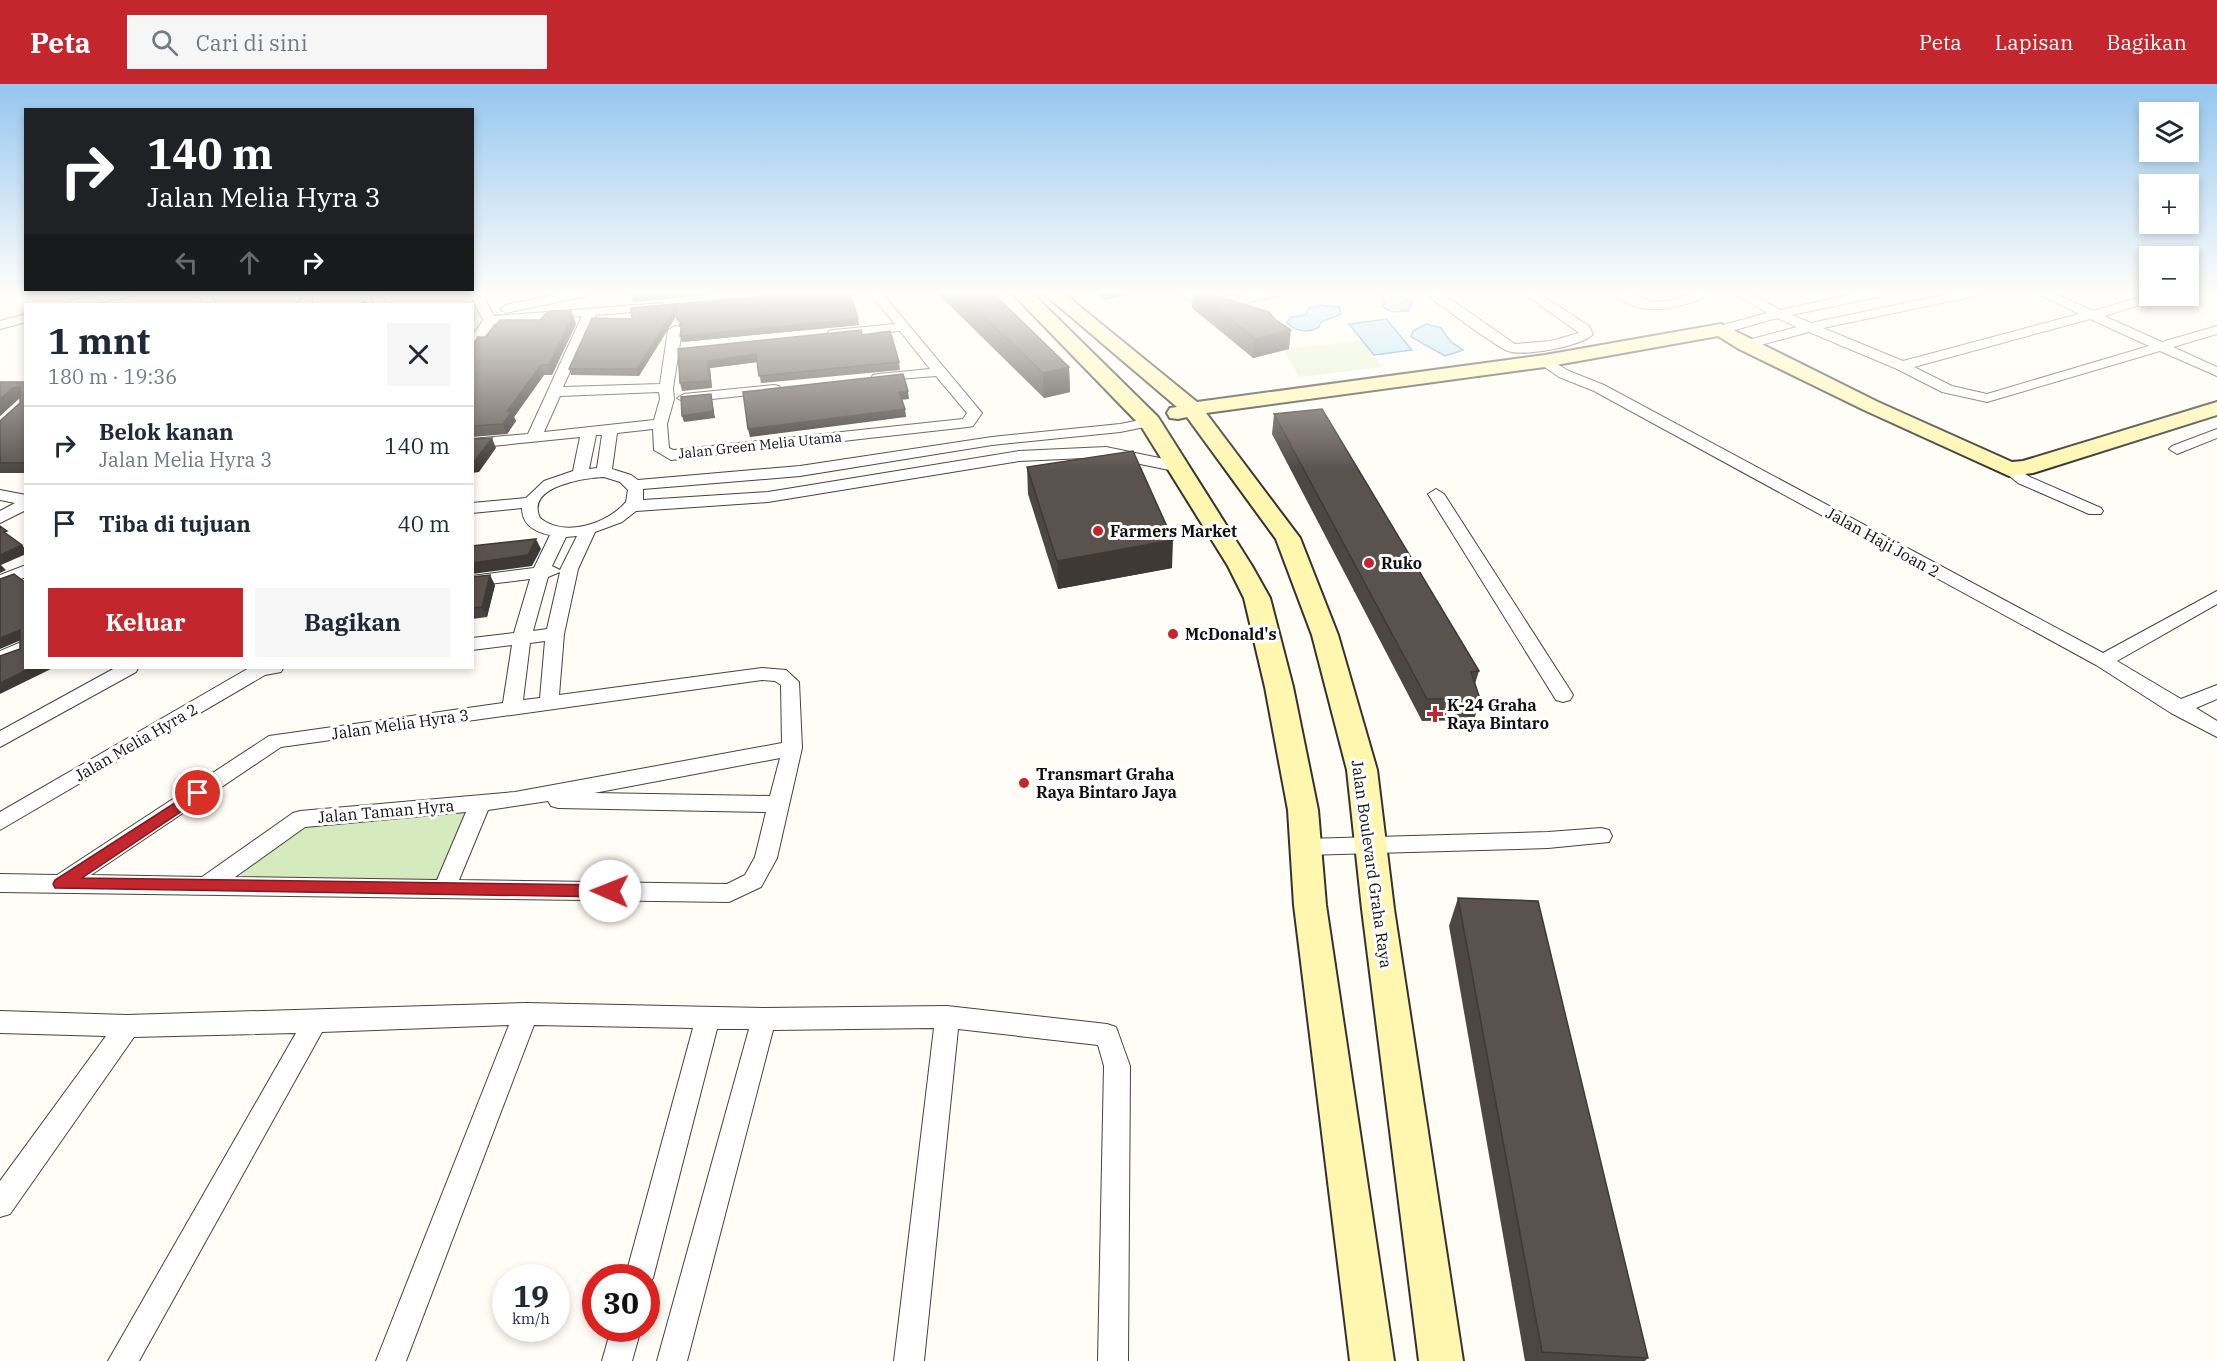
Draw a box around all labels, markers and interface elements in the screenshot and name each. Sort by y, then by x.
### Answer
search box [127,15,547,69]
text: Peta [30,24,91,61]
icon: search [148,26,181,59]
text: Cari di sini [196,28,308,57]
text: Peta [1919,28,1962,56]
text: Lapisan [1995,28,2073,56]
text: Bagikan [2106,28,2187,56]
map controls [2139,102,2199,306]
button: layers [2139,102,2199,162]
text: 140 m [147,126,273,181]
icon: right [48,132,126,210]
button: + [2139,174,2199,234]
text: Jalan Melia Hyra 3 [147,179,381,214]
icon: left [170,246,203,279]
icon: ahead [233,246,266,279]
icon: right [296,246,329,279]
button: − [2139,246,2199,306]
text: 1 mnt [48,317,150,364]
button: close [387,323,450,386]
text: 180 m · 19:36 [48,363,177,390]
text: Belok kanan [99,417,234,446]
street label: Jalan Green Melia Utama [677,427,843,463]
icon: right [48,429,81,462]
text: 140 m [384,431,450,460]
text: Jalan Melia Hyra 3 [99,446,272,473]
street label: Jalan Haji Joan 2 [1823,502,1943,582]
icon: arrive [48,507,81,540]
text: Tiba di tujuan [99,509,251,538]
text: 40 m [398,509,450,538]
place label: Farmers Market [1110,521,1237,541]
marker: Farmers Market [1091,524,1105,538]
place label: Ruko [1381,553,1422,573]
marker: Ruko [1362,556,1376,570]
button: Keluar [48,588,243,657]
button: Bagikan [255,588,450,657]
place label: McDonald's [1185,624,1277,644]
marker: McDonald's [1166,627,1180,641]
place label: K-24 Graha Raya Bintaro [1447,695,1549,733]
street label: Jalan Melia Hyra 2 [71,699,201,785]
street label: Jalan Melia Hyra 3 [330,704,470,744]
marker: K-24 Graha Raya Bintaro [1428,707,1442,721]
street label: Jalan Boulevard Graha Raya [1347,758,1397,970]
place label: Transmart Graha Raya Bintaro Jaya [1036,764,1177,802]
pin [172,767,223,818]
icon: arrive [181,776,214,809]
marker: Transmart Graha Raya Bintaro Jaya [1017,776,1031,790]
street label: Jalan Taman Hyra [317,795,455,827]
position arrow [578,859,642,923]
speed limit sign: 30 [582,1264,660,1342]
text: 19 [513,1276,549,1315]
text: km/h [512,1309,550,1328]

